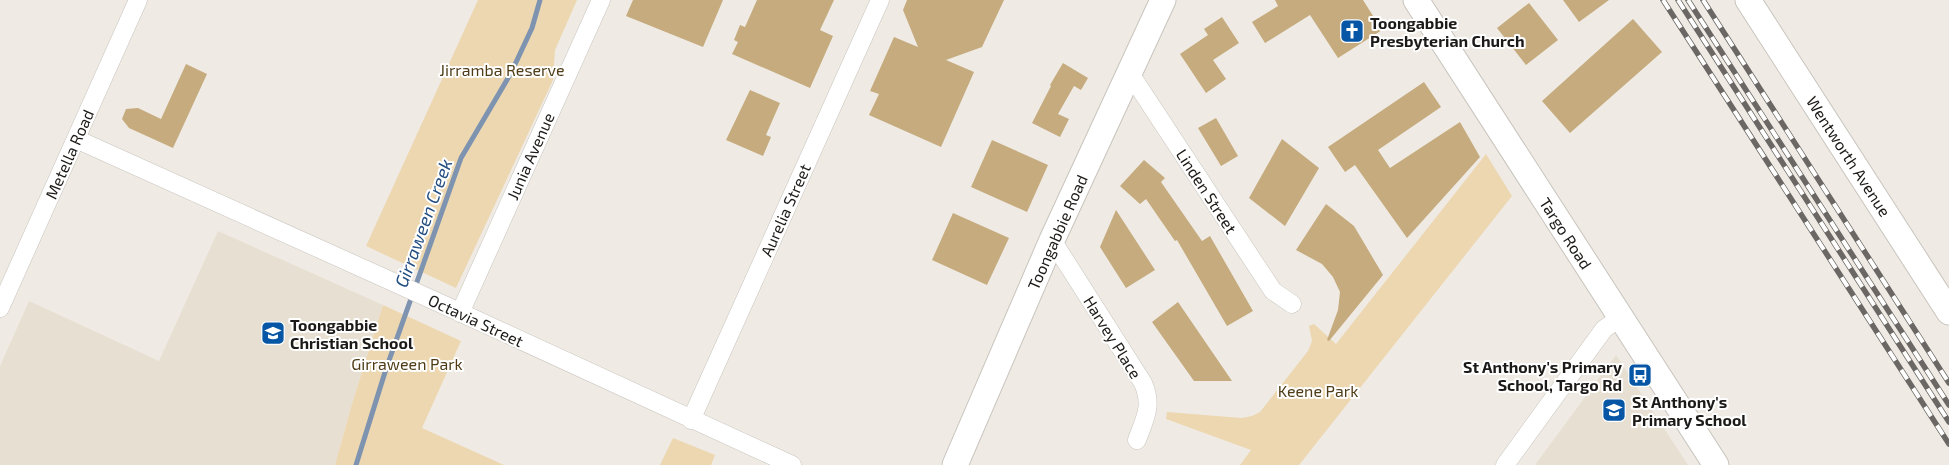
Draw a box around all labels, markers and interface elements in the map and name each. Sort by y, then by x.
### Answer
place label: Toongabbie Presbyterian Church [1370,13,1525,51]
church icon: Toongabbie Presbyterian Church [1339,18,1365,44]
park label: Jirramba Reserve [439,60,565,79]
street label: Wentworth Avenue [1803,92,1895,220]
street label: Metella Road [41,106,97,202]
street label: Junia Avenue [502,109,558,203]
street label: Linden Street [1173,145,1241,237]
water label: Girraween Creek [390,156,456,290]
street label: Aurelia Street [756,161,814,259]
street label: Toongabbie Road [1023,172,1091,292]
street label: Targo Road [1536,194,1596,272]
street label: Octavia Street [425,290,527,350]
street label: Harvey Place [1080,292,1146,382]
place label: Toongabbie Christian School [290,315,414,352]
school or university icon: Toongabbie Christian School [260,320,286,346]
park label: Girraween Park [351,354,463,373]
place label: St Anthony's Primary School, Targo Rd [1463,357,1622,394]
bus stop icon: St Anthony's Primary School, Targo Rd [1627,362,1653,388]
park label: Keene Park [1278,381,1358,400]
place label: St Anthony's Primary School [1632,392,1747,430]
school or university icon: St Anthony's Primary School [1601,397,1627,423]

